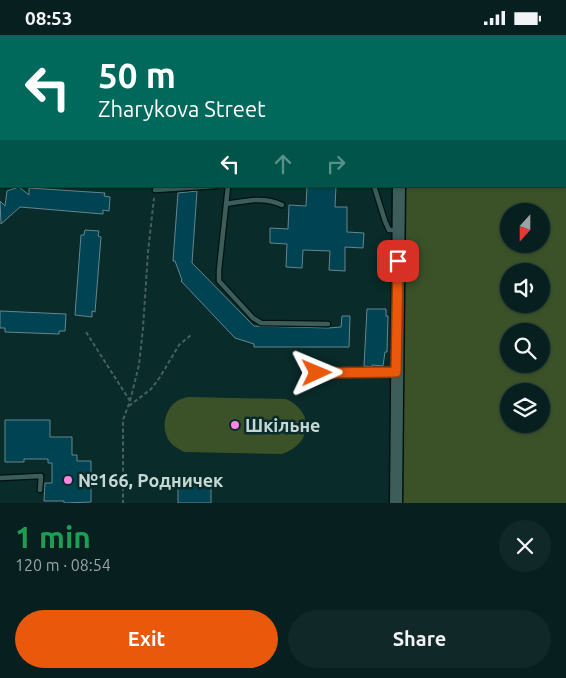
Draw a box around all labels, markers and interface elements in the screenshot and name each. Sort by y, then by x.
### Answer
text: 08:53 [25,7,73,29]
icon: left [15,55,80,120]
text: 50 m [98,55,176,95]
text: Zharykova Street [98,96,266,121]
icon: left [216,150,244,178]
icon: ahead [269,150,297,178]
icon: right [322,150,350,178]
north arrow [500,203,550,253]
map controls [500,203,550,433]
pin [377,240,419,282]
icon: arrive [384,247,412,275]
button: sound [500,263,550,313]
button: search [500,323,550,373]
position arrow [290,346,342,398]
button: layers [500,383,550,433]
place label: Шкільне [245,415,320,435]
marker: Шкільне [229,419,241,431]
place label: №166, Родничек [78,470,224,490]
marker: №166, Родничек [62,474,74,486]
text: 1 min [15,520,91,554]
button: close [499,520,551,572]
text: 120 m · 08:54 [15,556,111,574]
button: Exit [15,610,278,668]
button: Share [288,610,551,668]

